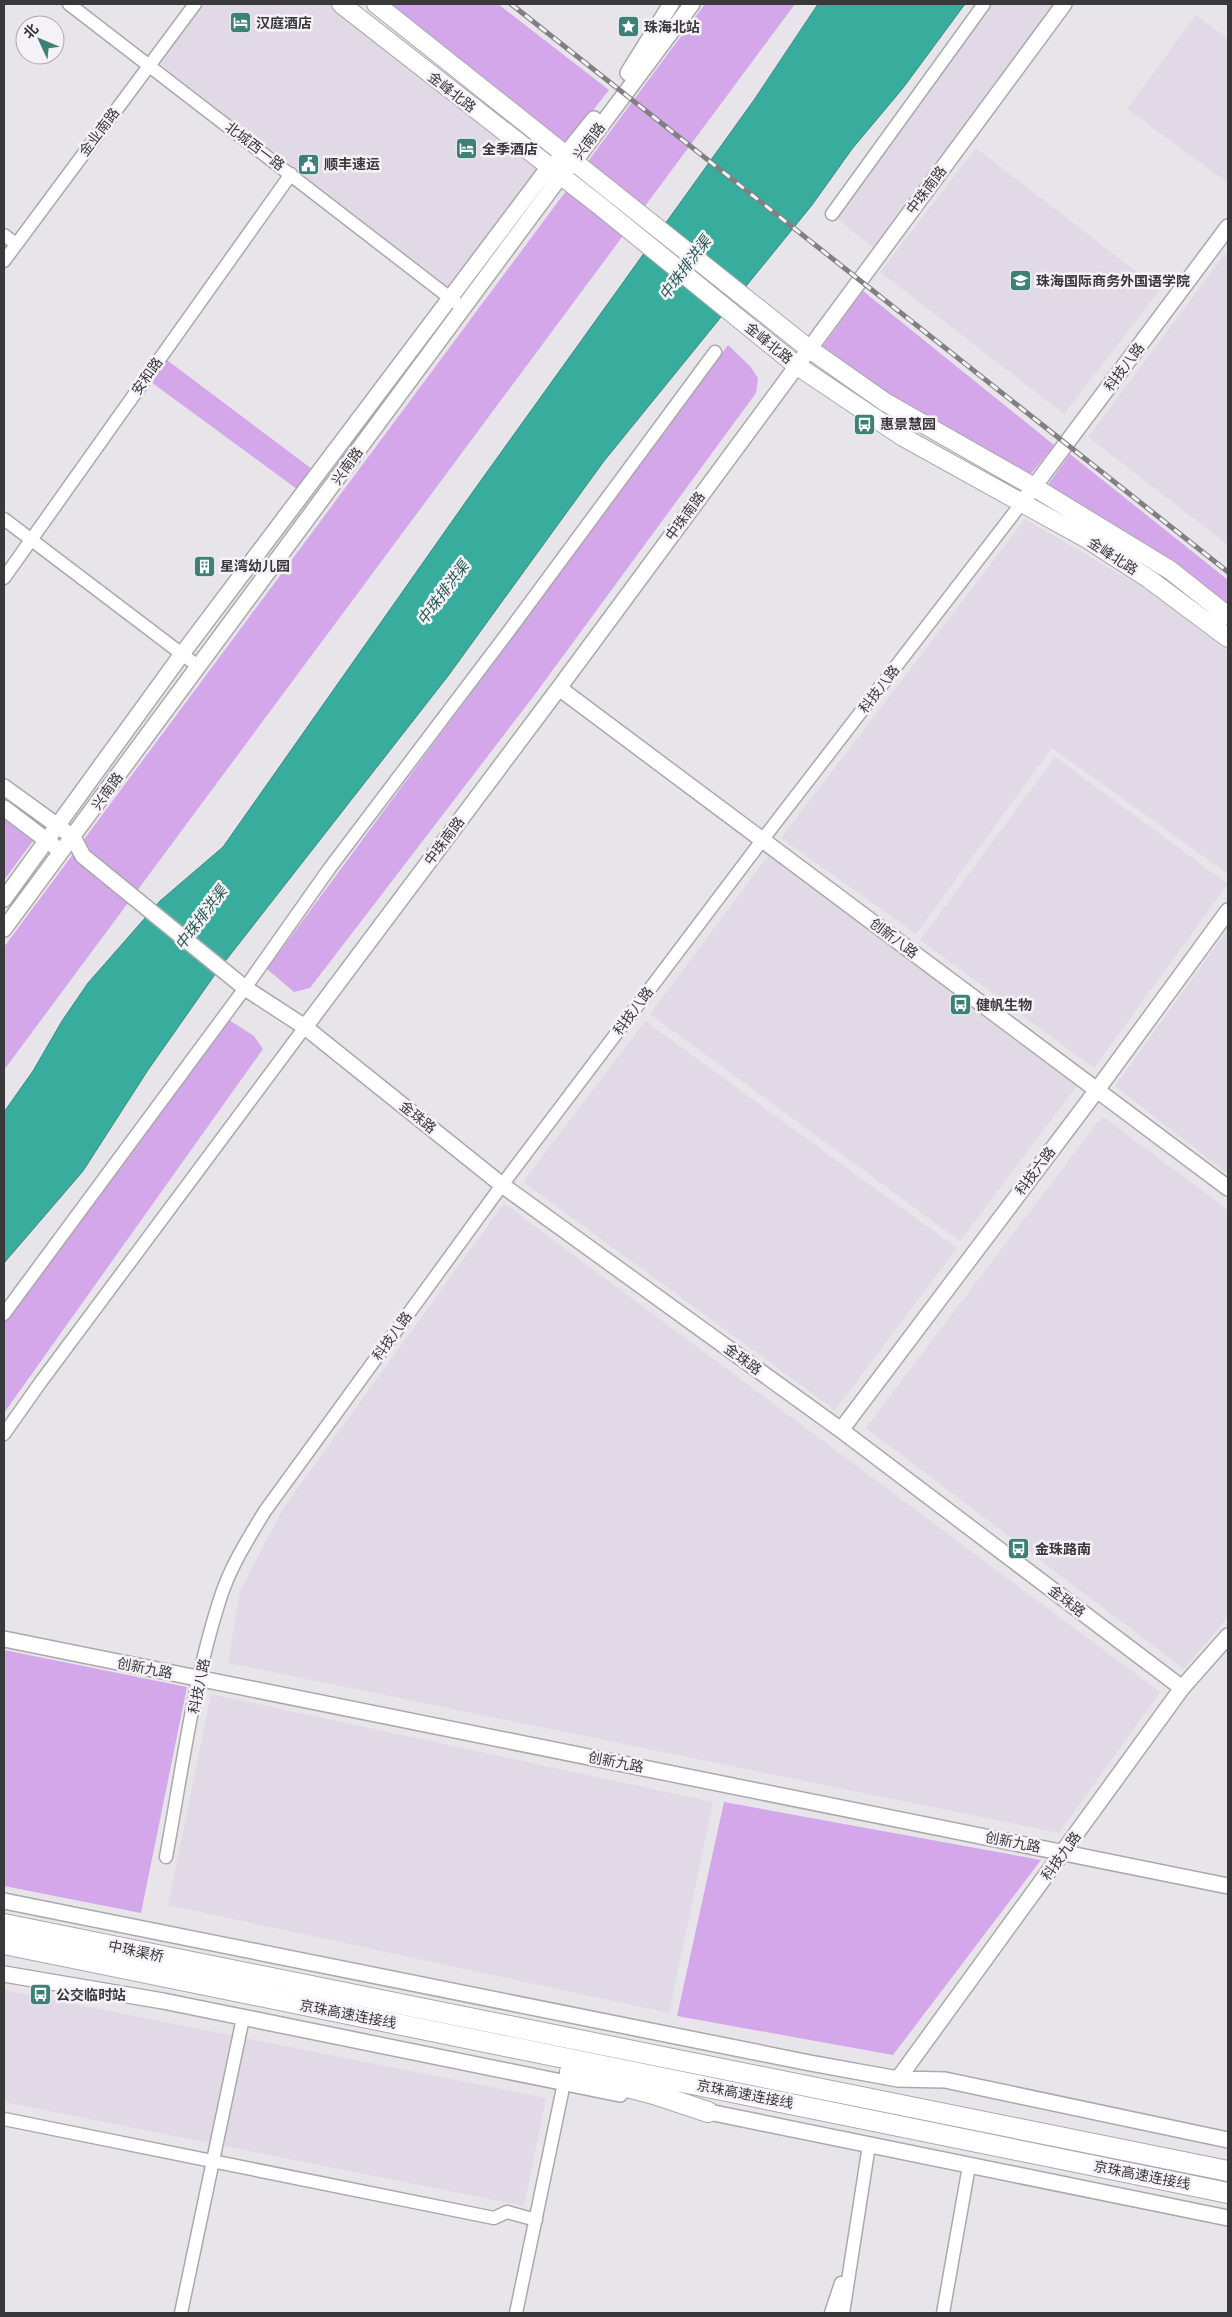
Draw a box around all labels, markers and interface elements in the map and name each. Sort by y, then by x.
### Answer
hotel icon: 汉庭酒店 [228,11,252,35]
place label: 汉庭酒店 [256,13,312,32]
north arrow [15,15,65,65]
place icon: 珠海北站 [616,15,640,39]
place label: 珠海北站 [644,17,700,36]
text: 北 [19,19,42,42]
street label: 金峰北路 [424,67,480,116]
street label: 金业南路 [74,104,123,160]
street label: 北城西一路 [222,117,289,174]
street label: 兴南路 [568,118,609,163]
hotel icon: 全季酒店 [454,137,478,161]
place label: 全季酒店 [482,139,538,158]
public building icon: 顺丰速运 [296,152,320,176]
place label: 顺丰速运 [324,154,380,173]
street label: 中珠南路 [901,162,950,218]
water label: 中珠排洪渠 [654,230,716,303]
school or university icon: 珠海国际商务外国语学院 [1008,269,1032,293]
place label: 珠海国际商务外国语学院 [1036,271,1190,290]
street label: 金峰北路 [742,318,797,368]
street label: 科技八路 [1099,339,1148,395]
street label: 安和路 [127,353,166,398]
bus stop icon: 惠景慧园 [852,412,876,436]
place label: 惠景慧园 [880,414,936,433]
street label: 兴南路 [327,443,367,488]
street label: 中珠南路 [660,487,709,544]
street label: 金峰北路 [1085,532,1142,579]
building icon: 星湾幼儿园 [192,554,216,578]
water label: 中珠排洪渠 [412,555,474,628]
place label: 星湾幼儿园 [220,556,290,575]
street label: 科技八路 [854,661,903,717]
street label: 兴南路 [87,768,127,813]
street label: 中珠南路 [419,813,468,869]
water label: 中珠排洪渠 [170,880,232,953]
street label: 创新八路 [866,913,922,962]
street label: 科技八路 [608,983,657,1039]
bus stop icon: 健帆生物 [948,993,972,1017]
place label: 健帆生物 [976,995,1032,1014]
street label: 金珠路 [396,1096,441,1137]
street label: 科技六路 [1010,1143,1059,1199]
street label: 科技八路 [367,1307,416,1364]
street label: 金珠路 [721,1339,766,1379]
bus stop icon: 金珠路南 [1007,1537,1031,1561]
place label: 金珠路南 [1035,1539,1091,1558]
street label: 金珠路 [1045,1580,1090,1621]
street label: 创新九路 [116,1653,174,1682]
street label: 科技八路 [183,1657,214,1715]
street label: 创新九路 [587,1747,645,1776]
street label: 创新九路 [984,1827,1042,1856]
street label: 科技九路 [1036,1827,1085,1884]
street label: 中珠渠桥 [107,1935,165,1966]
bus stop icon: 公交临时站 [28,1983,52,2007]
place label: 公交临时站 [56,1985,126,2004]
street label: 京珠高速连接线 [298,1995,398,2032]
street label: 京珠高速连接线 [695,2075,795,2112]
street label: 京珠高速连接线 [1092,2156,1192,2193]

